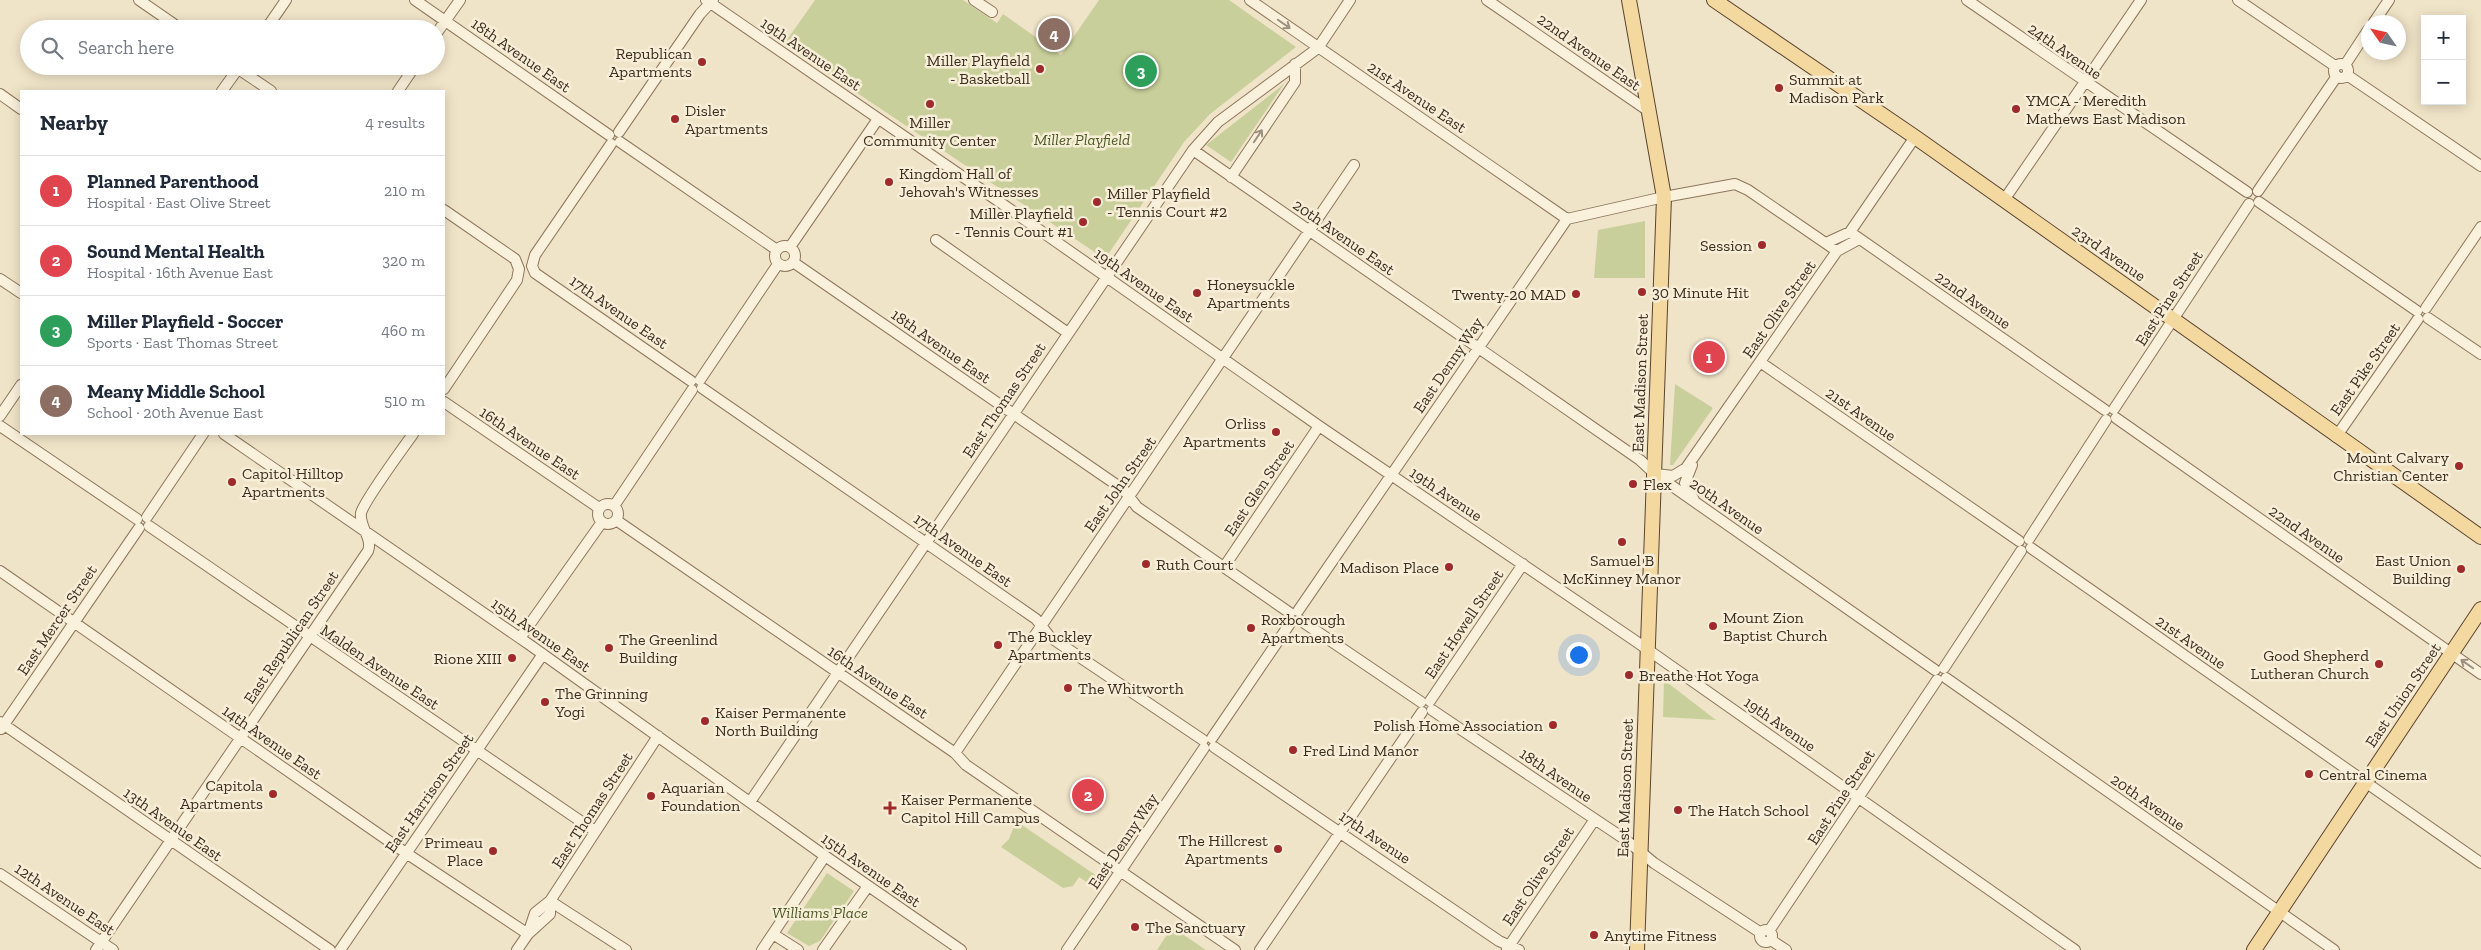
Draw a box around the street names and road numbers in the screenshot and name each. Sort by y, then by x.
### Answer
street label: 22nd Avenue East [1534,9,1644,95]
street label: 19th Avenue East [757,13,865,95]
street label: 18th Avenue East [468,14,574,96]
street label: 24th Avenue [2025,19,2105,83]
street label: 21st Avenue East [1364,57,1470,137]
street label: 20th Avenue East [1290,195,1399,279]
street label: 23rd Avenue [2069,221,2149,285]
street label: 19th Avenue East [1091,244,1197,326]
street label: East Pine Street [2131,247,2207,349]
street label: East Olive Street [1738,256,1820,362]
street label: 22nd Avenue [1931,267,2015,333]
street label: 17th Avenue East [566,271,672,353]
street label: 18th Avenue East [888,305,994,387]
street label: East Denny Way [1409,313,1487,416]
street label: East Madison Street [1628,313,1652,453]
street label: East Pike Street [2326,319,2404,419]
street label: East Thomas Street [958,339,1050,461]
street label: 21st Avenue [1822,383,1900,445]
street label: 16th Avenue East [476,402,584,484]
street label: East John Street [1080,432,1160,536]
street label: East Glen Street [1220,436,1298,540]
street label: 19th Avenue [1406,463,1486,525]
street label: 20th Avenue [1686,474,1768,538]
street label: 22nd Avenue [2265,501,2349,567]
street label: 17th Avenue East [910,509,1016,591]
street label: East Mercer Street [13,561,101,679]
street label: East Howell Street [1421,566,1508,682]
street label: East Republican Street [239,567,343,707]
street label: 15th Avenue East [488,594,594,676]
street label: 21st Avenue [2152,611,2230,673]
street label: Malden Avenue East [317,620,443,714]
street label: East Union Street [2361,639,2445,751]
street label: 16th Avenue East [824,641,932,723]
street label: 19th Avenue [1740,692,1820,756]
street label: 14th Avenue East [219,701,325,783]
street label: East Madison Street [1613,718,1637,858]
street label: East Harrison Street [381,730,477,856]
street label: 18th Avenue [1516,744,1596,806]
street label: East Pine Street [1803,746,1879,848]
street label: East Thomas Street [547,748,637,872]
street label: 20th Avenue [2107,770,2189,834]
street label: 13th Avenue East [120,783,226,865]
street label: East Denny Way [1084,789,1162,892]
street label: 17th Avenue [1336,806,1414,868]
street label: East Olive Street [1498,823,1578,929]
street label: 15th Avenue East [818,829,924,911]
street label: 12th Avenue East [11,858,119,940]

